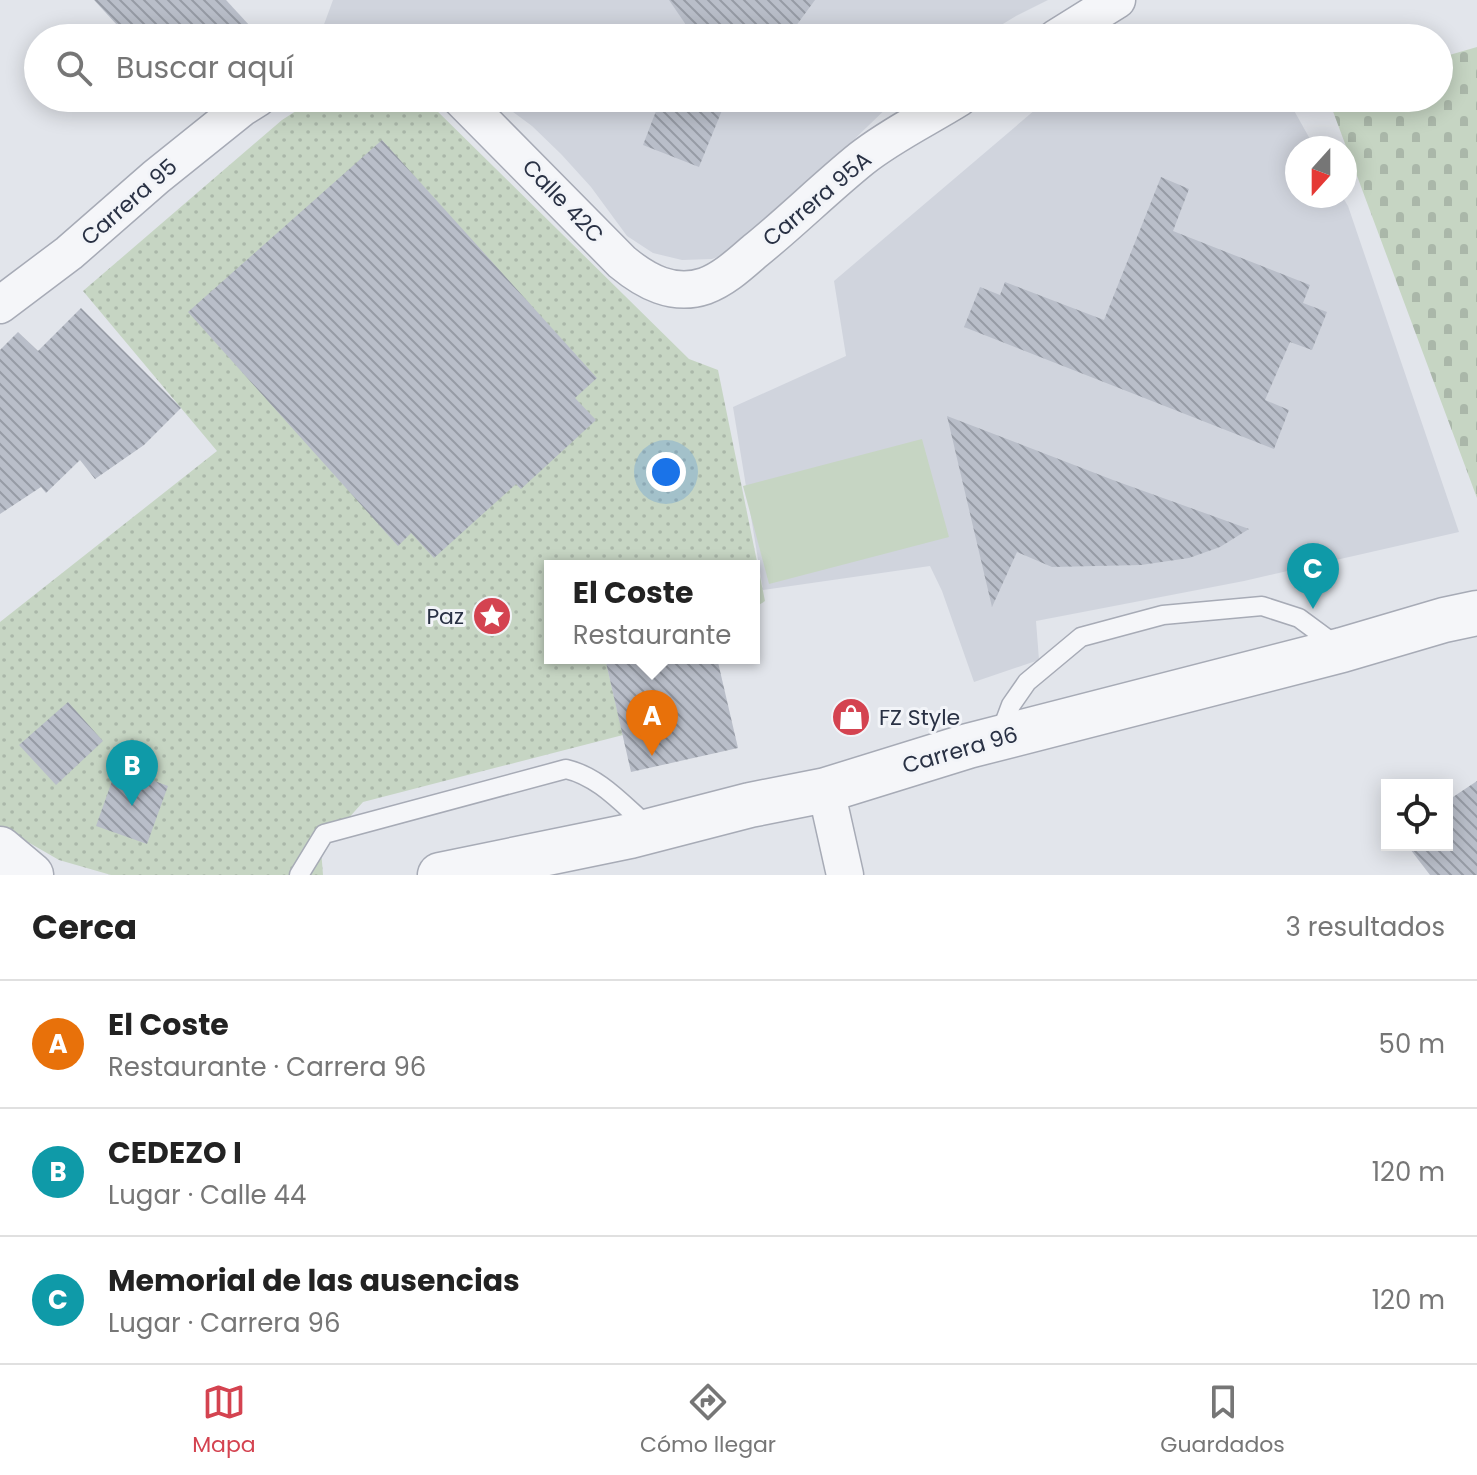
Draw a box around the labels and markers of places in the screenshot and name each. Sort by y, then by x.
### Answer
pin: C [1287,543,1339,609]
place icon: Paz [471,595,513,637]
place label: Paz [426,601,464,632]
pin: A [626,690,678,756]
shop icon: FZ Style [830,696,872,738]
place label: FZ Style [879,702,960,733]
pin: B [106,740,158,806]

